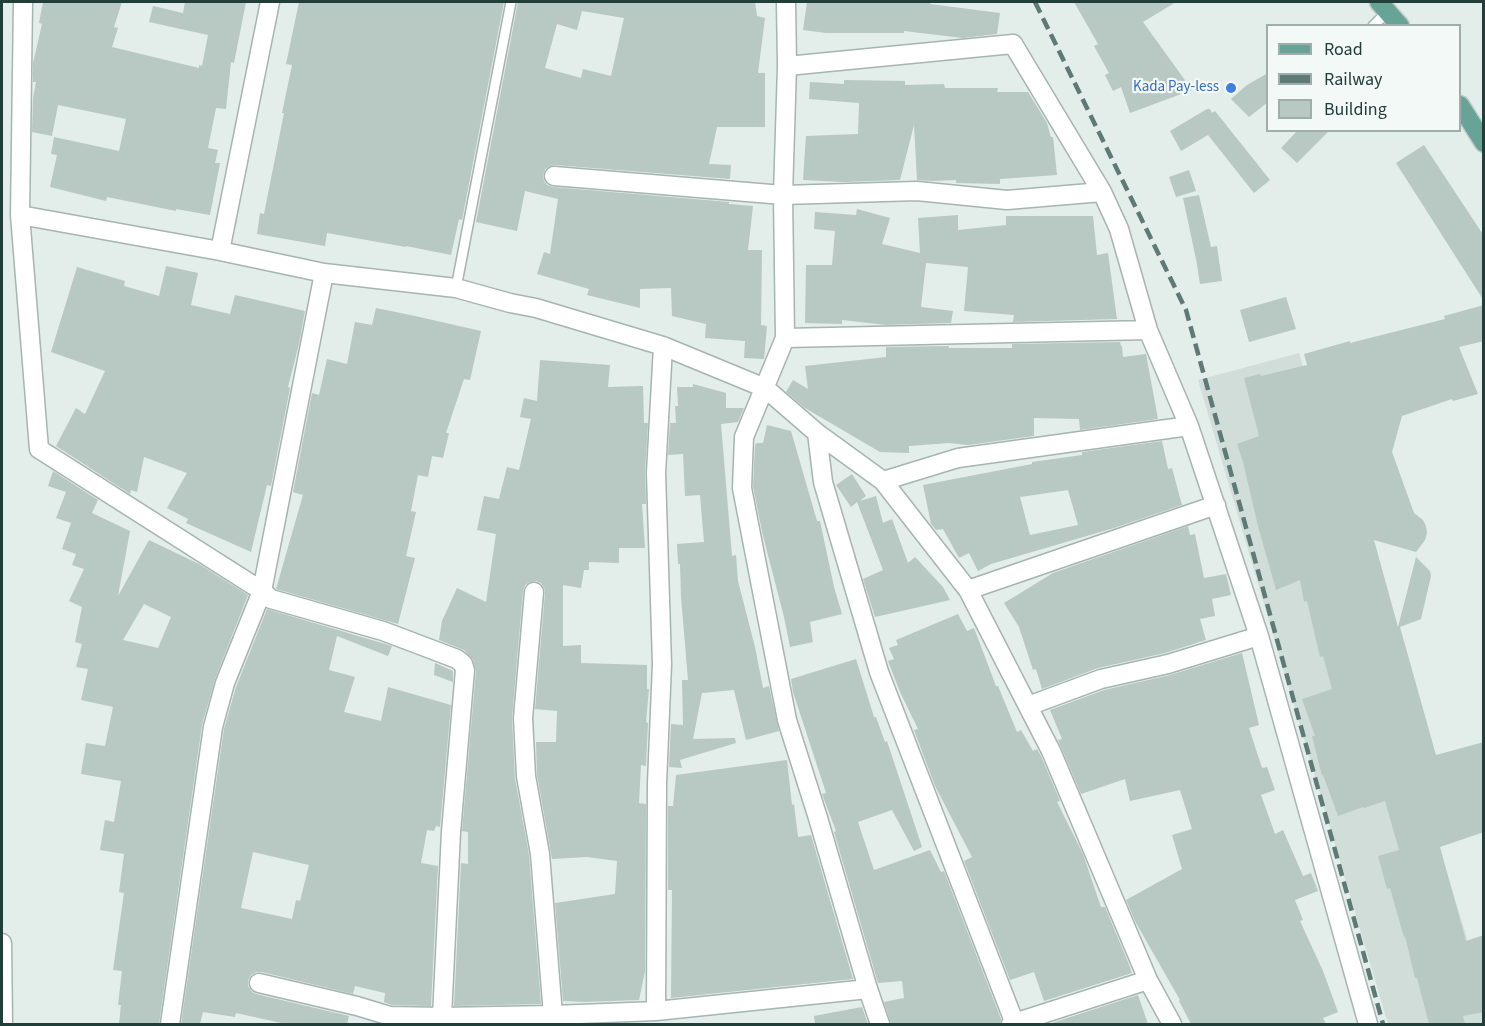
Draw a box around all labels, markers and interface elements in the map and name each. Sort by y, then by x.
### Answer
legend [1266,24,1461,132]
text: Road [1324,37,1363,62]
text: Railway [1324,67,1383,92]
place label: Kada Pay-less [1133,79,1219,97]
marker: Kada Pay-less [1224,81,1238,95]
text: Building [1324,97,1387,122]

